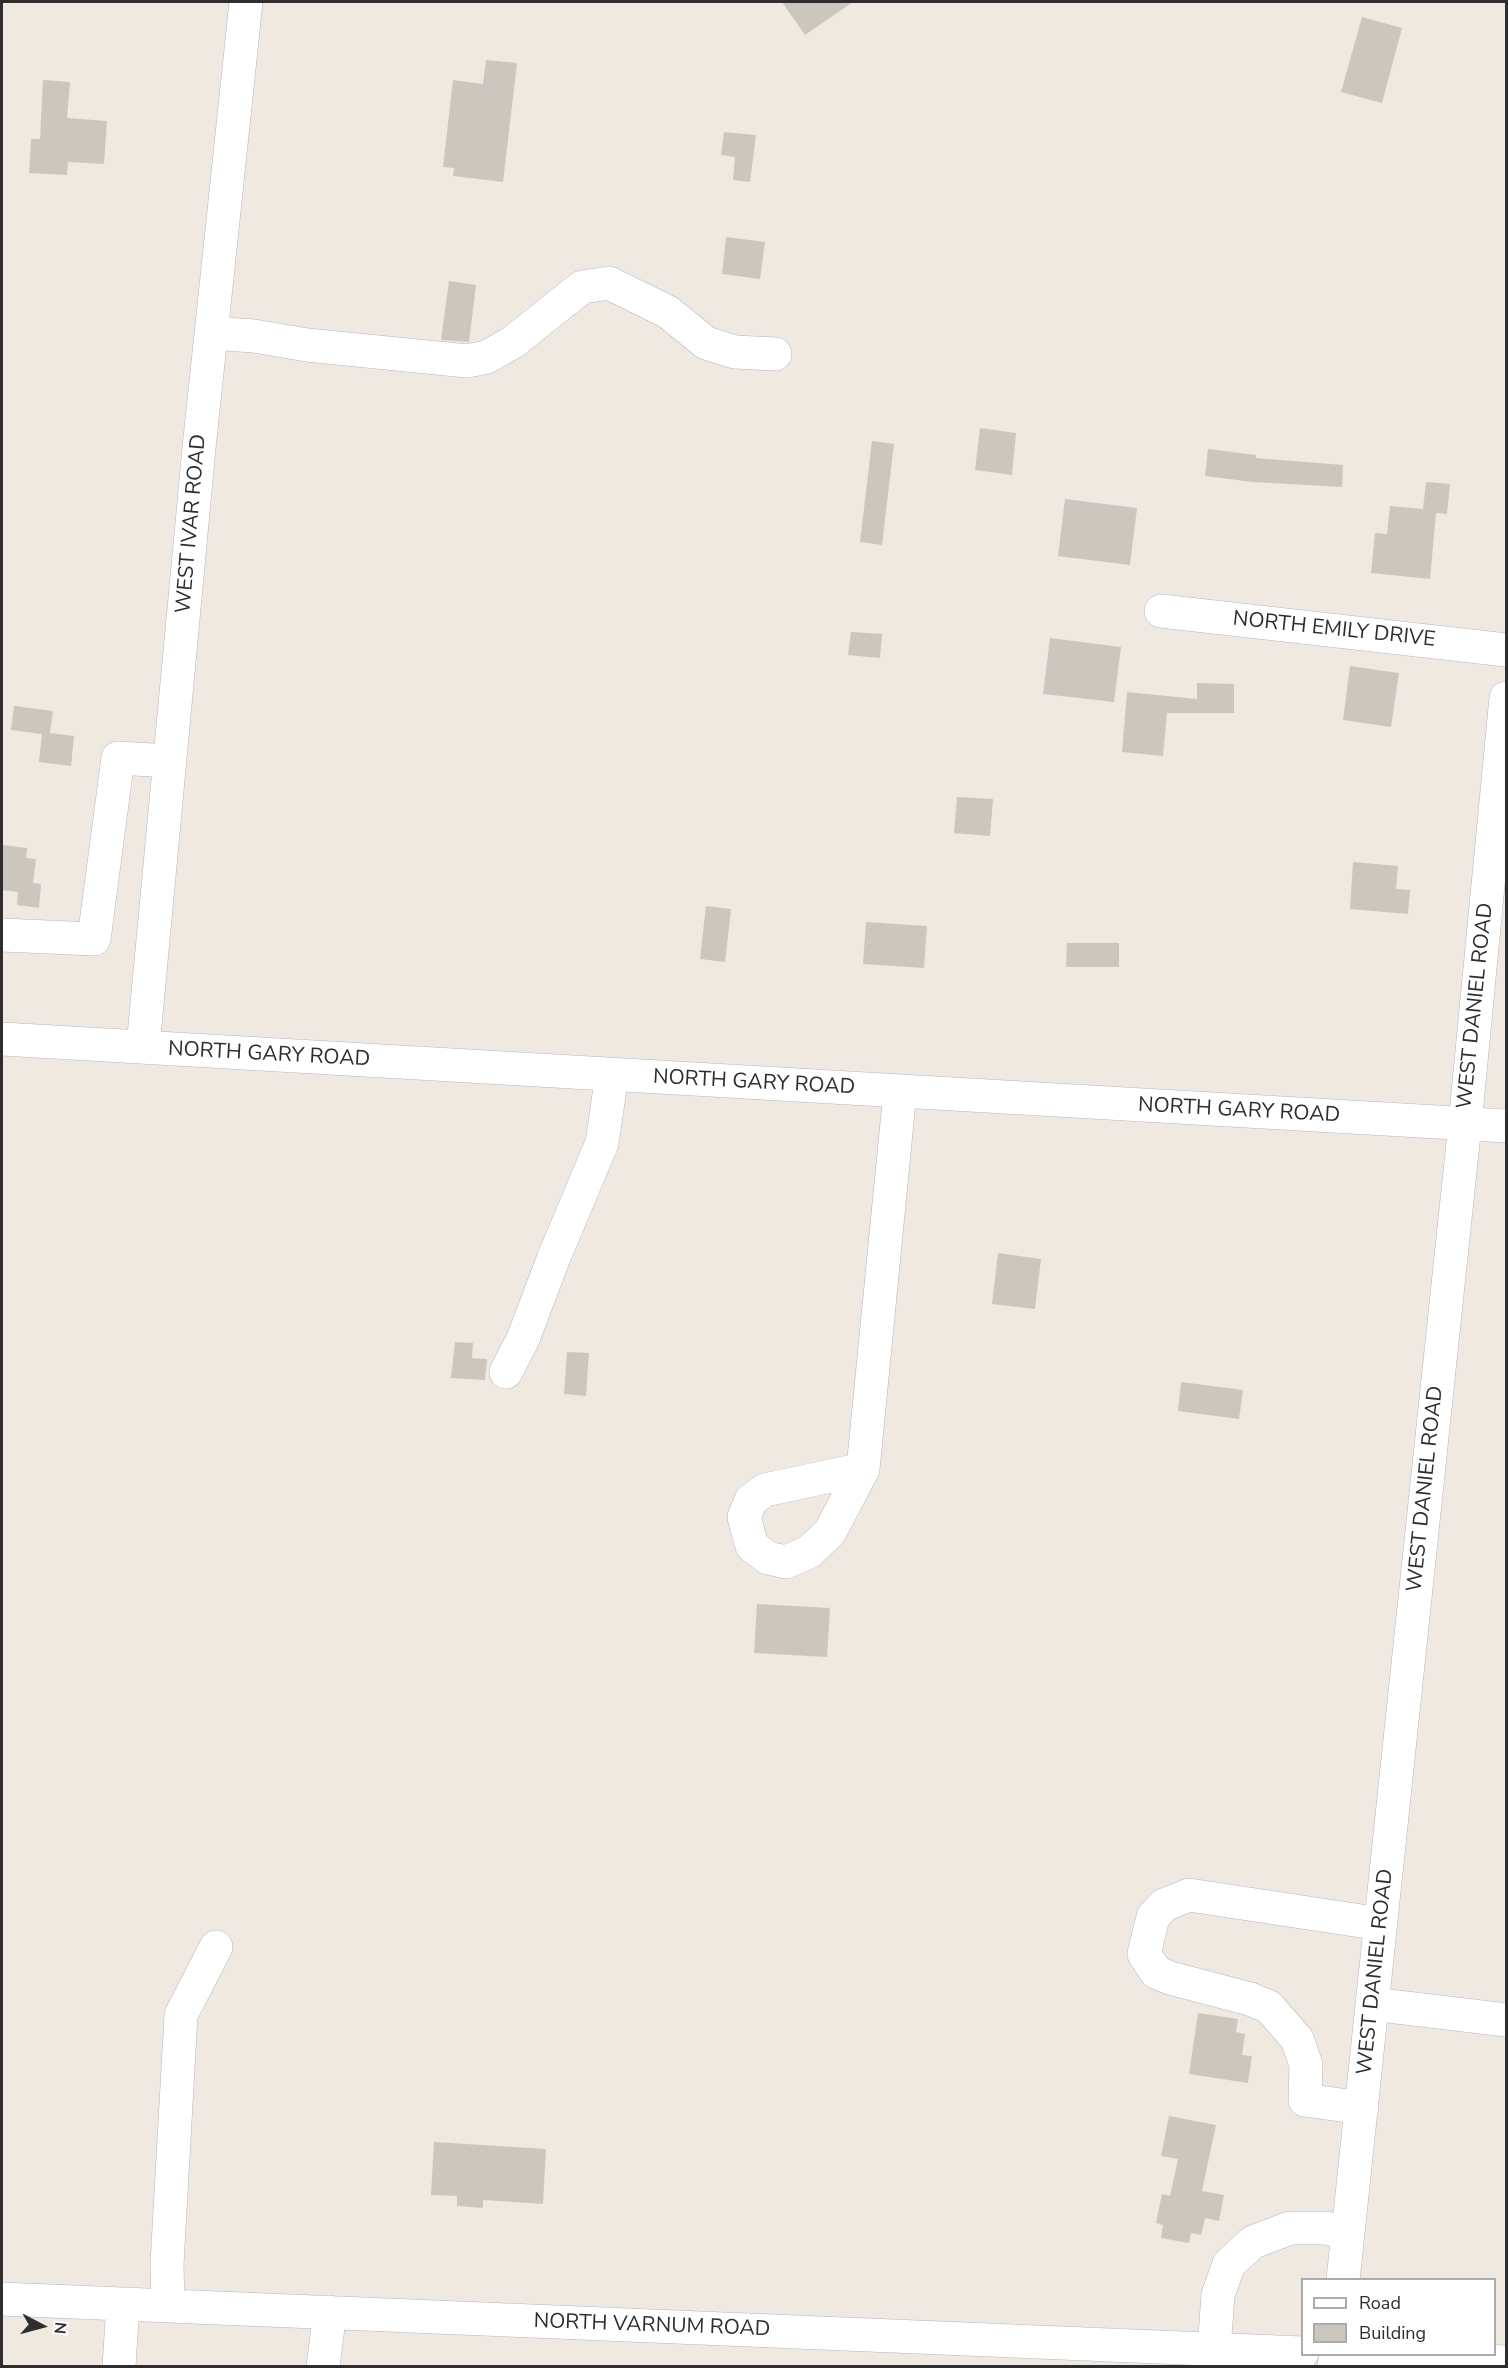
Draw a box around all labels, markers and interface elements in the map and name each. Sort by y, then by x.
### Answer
street label: WEST IVAR ROAD [172,433,212,615]
street label: NORTH EMILY DRIVE [1232,607,1436,653]
street label: WEST DANIEL ROAD [1453,902,1499,1110]
street label: NORTH GARY ROAD [167,1037,371,1073]
street label: NORTH GARY ROAD [652,1065,856,1101]
street label: NORTH GARY ROAD [1137,1093,1341,1129]
street label: WEST DANIEL ROAD [1403,1385,1449,1593]
street label: WEST DANIEL ROAD [1353,1868,1399,2076]
legend [1301,2278,1496,2356]
text: Road [1359,2291,1401,2315]
north arrow [12,2296,72,2356]
street label: NORTH VARNUM ROAD [533,2309,771,2343]
text: N [48,2321,71,2335]
text: Building [1359,2321,1426,2345]

